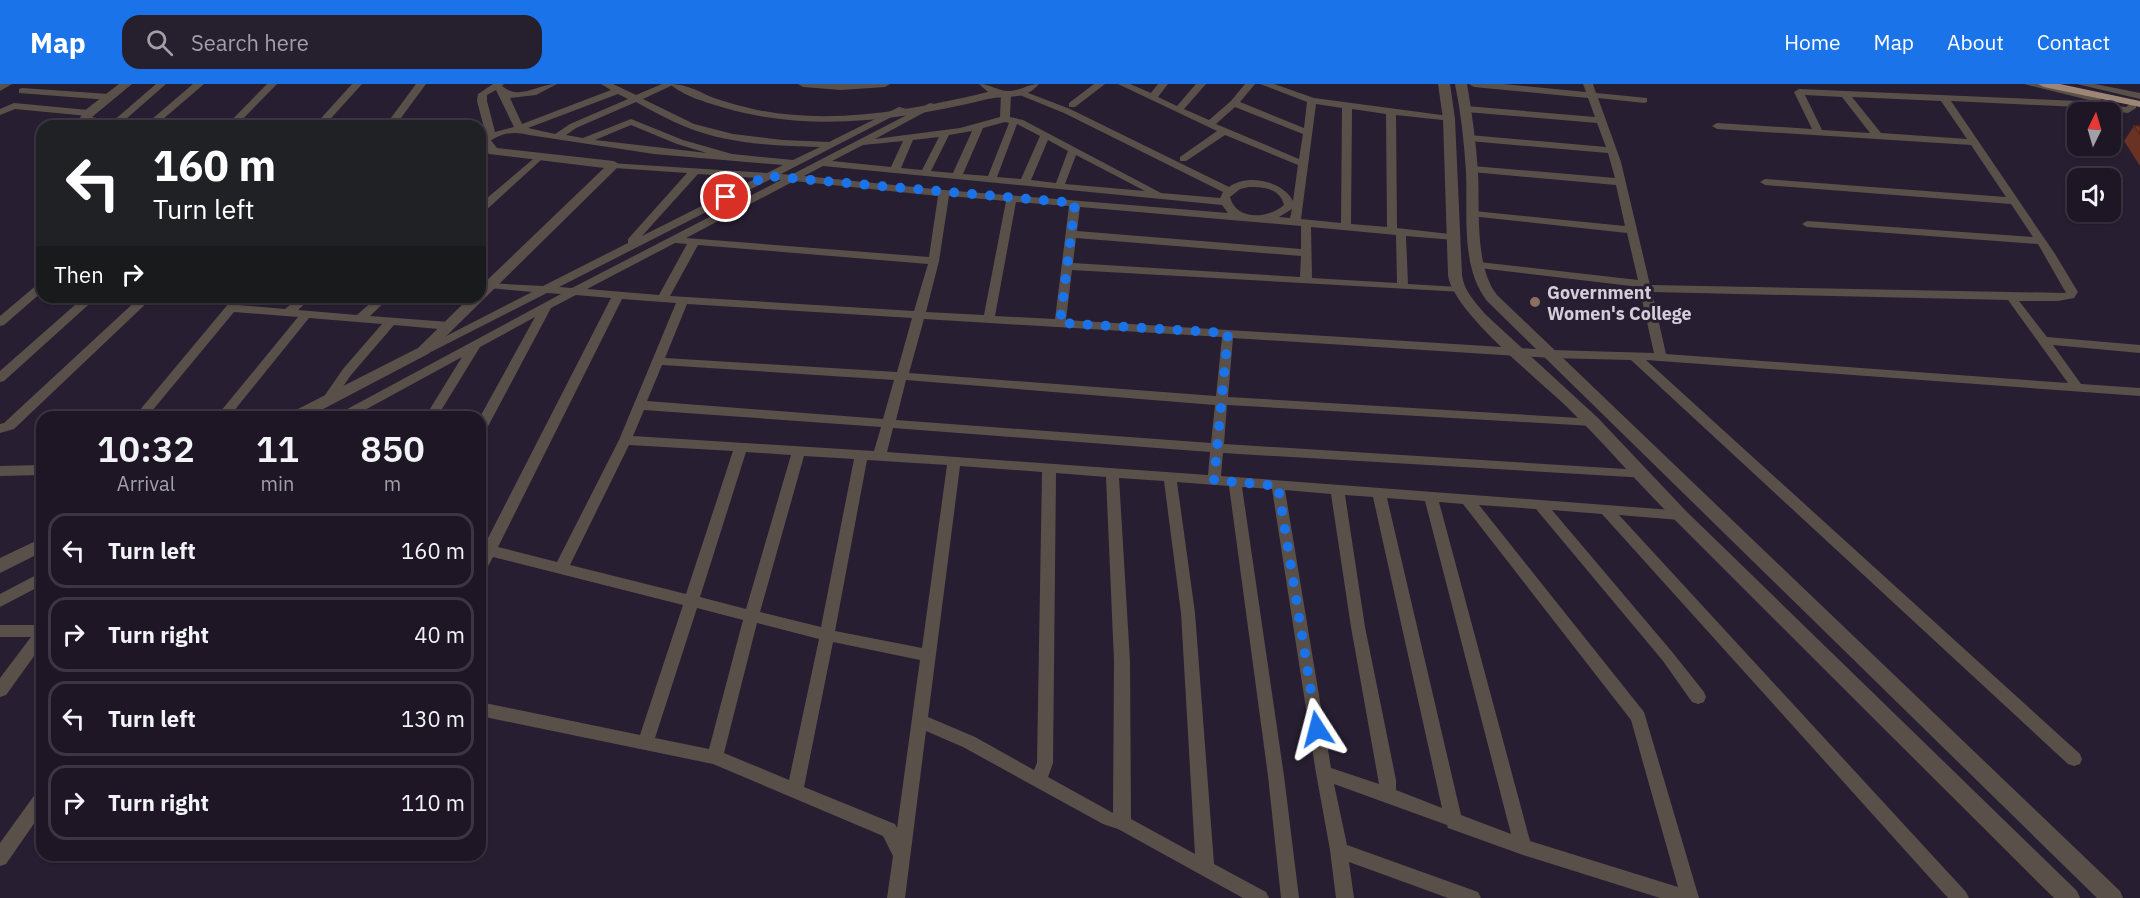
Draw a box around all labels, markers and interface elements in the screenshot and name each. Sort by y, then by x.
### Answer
search box [122,15,542,69]
text: Map [30,24,86,61]
icon: search [143,26,176,59]
text: Search here [191,28,309,57]
text: Home [1784,28,1841,56]
text: Map [1874,28,1914,56]
text: About [1947,28,2004,56]
text: Contact [2037,28,2110,56]
north arrow [2067,102,2121,156]
map controls [2067,102,2121,222]
text: 160 m [153,138,276,193]
icon: left [54,144,132,222]
button: sound [2067,168,2121,222]
pin [700,171,751,222]
icon: arrive [709,180,742,213]
text: Turn left [153,191,254,226]
icon: right [116,258,149,291]
text: Then [54,260,104,289]
place label: Government Women's College [1547,281,1692,325]
marker: Government Women's College [1528,295,1542,309]
text: 10:32 [97,425,195,472]
text: 11 [256,425,299,472]
text: 850 [360,425,425,472]
text: Arrival [117,470,175,497]
text: min [261,470,294,497]
text: m [384,470,401,497]
icon: left [57,534,90,567]
text: Turn left [108,536,196,565]
text: 160 m [401,536,465,565]
icon: right [57,618,90,651]
text: Turn right [108,620,209,649]
text: 40 m [414,620,465,649]
position arrow [1285,697,1349,761]
icon: left [57,702,90,735]
text: Turn left [108,704,196,733]
text: 130 m [401,704,465,733]
icon: right [57,786,90,819]
text: Turn right [108,788,209,817]
text: 110 m [401,788,465,817]

